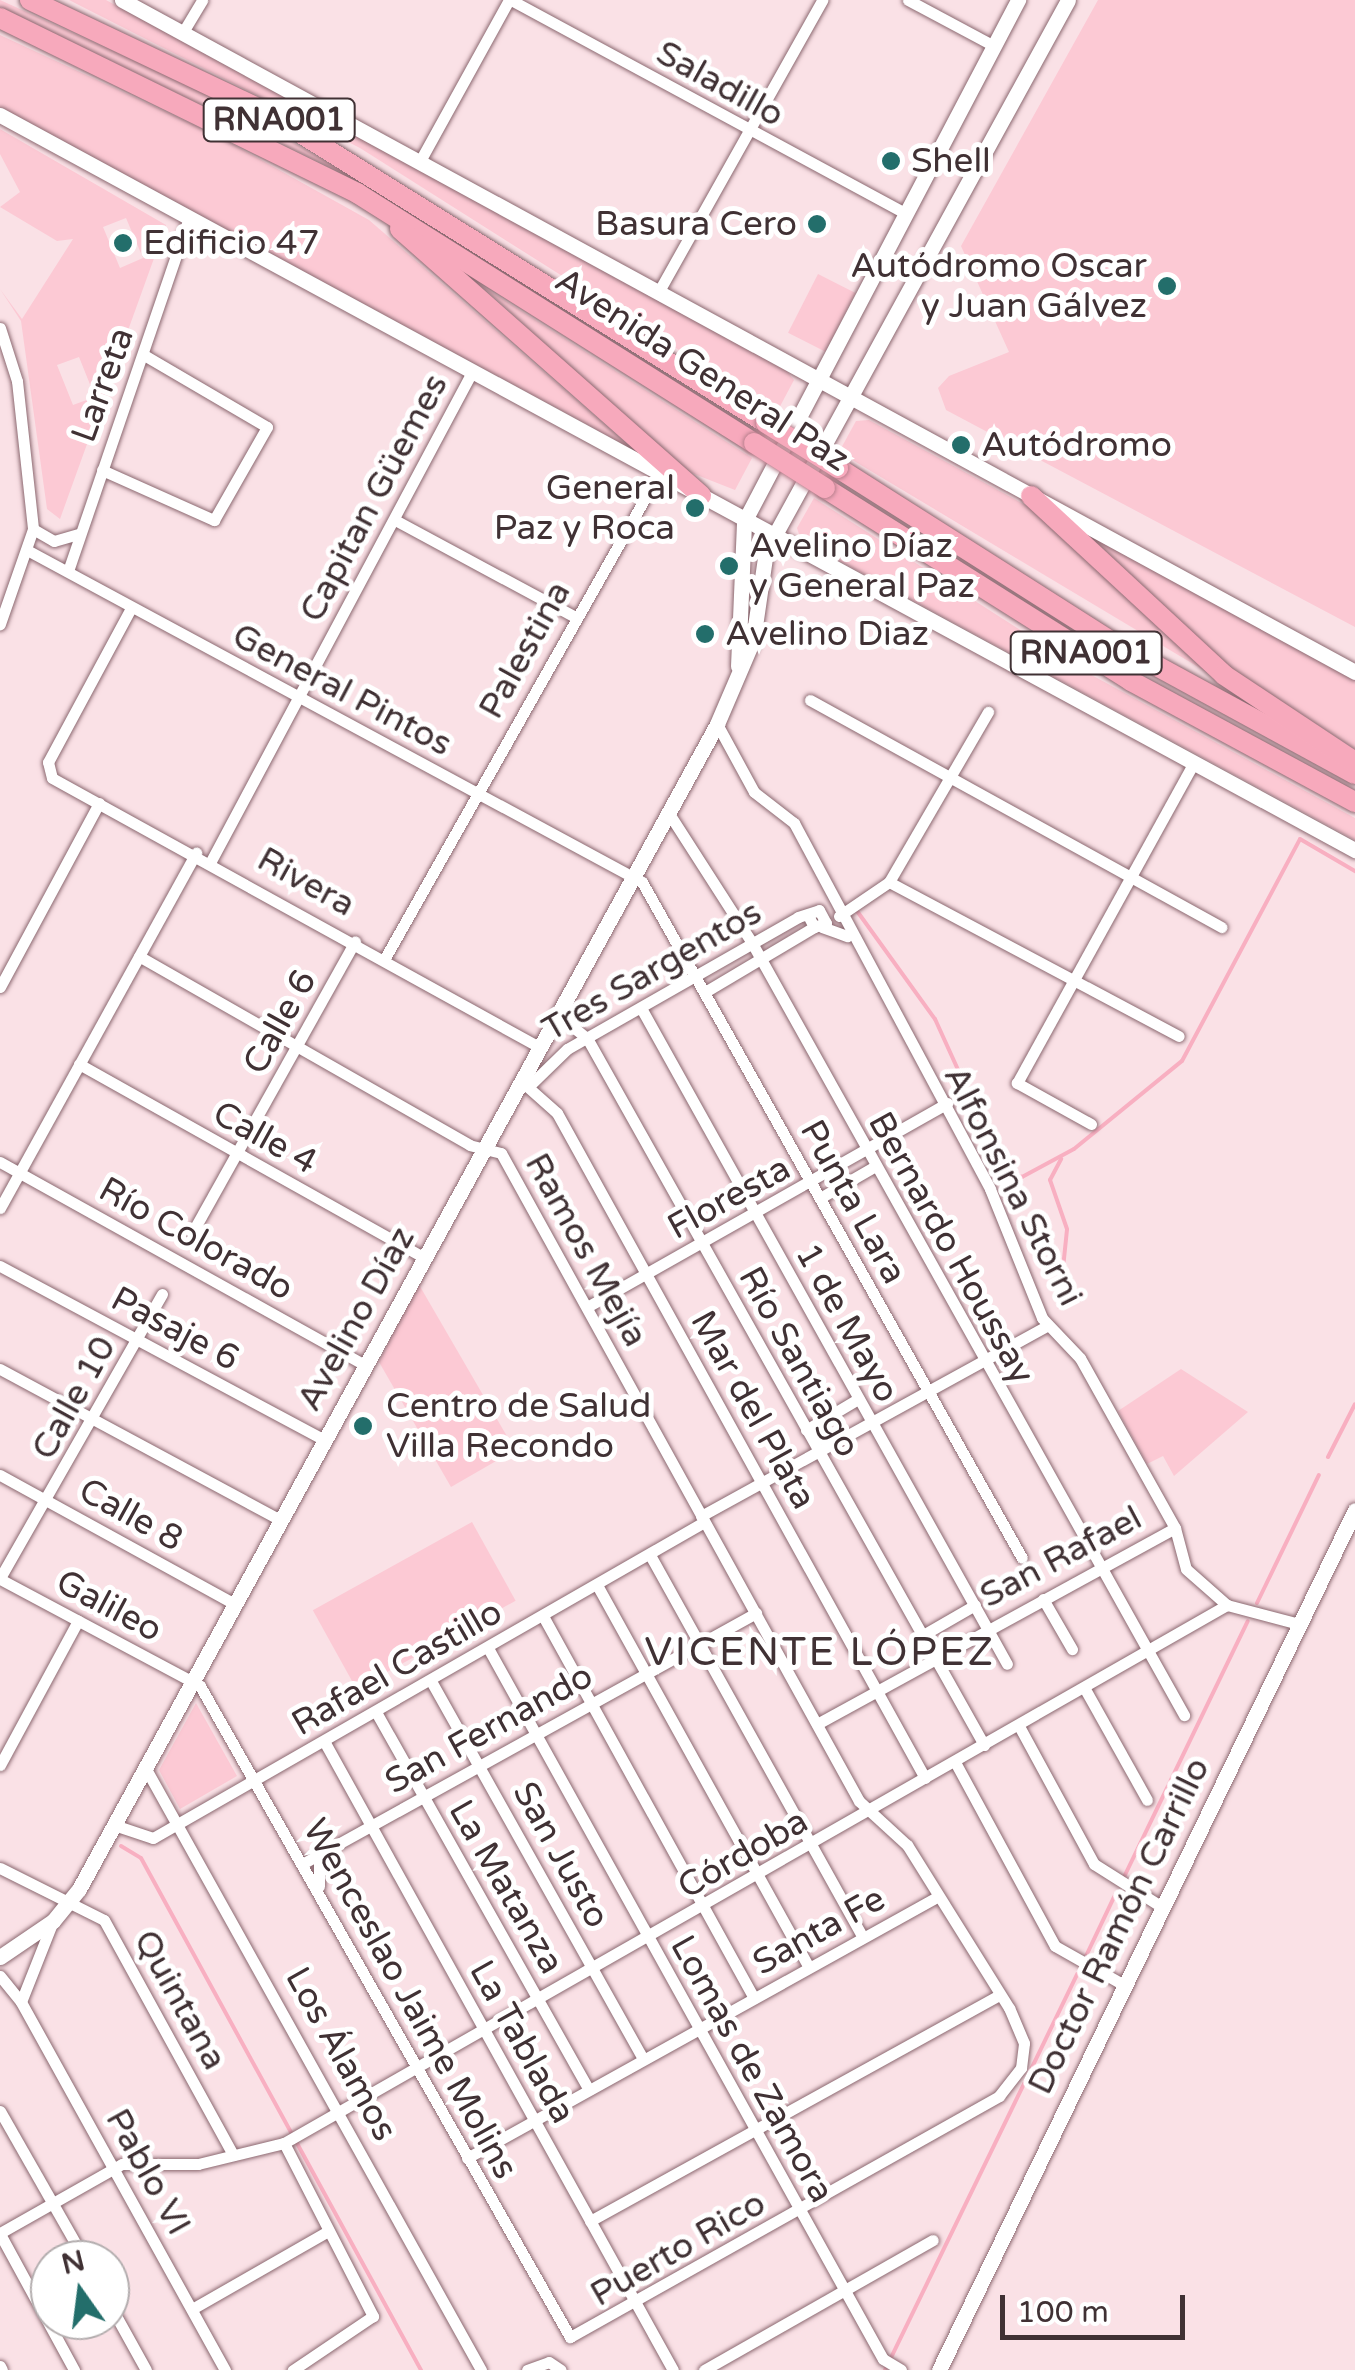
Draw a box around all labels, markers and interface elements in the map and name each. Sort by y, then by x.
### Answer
street label: Saladillo [649,32,791,136]
road number: RNA001 [202,93,356,147]
place label: Shell [911,140,991,182]
marker: Shell [880,150,902,172]
place label: Basura Cero [595,203,797,245]
marker: Basura Cero [806,213,828,235]
place label: Edificio 47 [143,222,320,264]
marker: Edificio 47 [112,232,134,254]
place label: Autódromo Oscar y Juan Gálvez [850,245,1147,327]
street label: Avenida General Paz [547,259,857,481]
marker: Autódromo Oscar y Juan Gálvez [1156,275,1178,297]
street label: Larreta [63,322,143,448]
street label: Capitan Güemes [291,367,457,629]
place label: Autódromo [981,424,1172,466]
marker: Autódromo [950,434,972,456]
place label: General Paz y Roca [494,467,675,549]
marker: General Paz y Roca [684,497,706,519]
place label: Avelino Díaz y General Paz [749,525,975,607]
marker: Avelino Díaz y General Paz [718,555,740,577]
street label: Palestina [470,574,580,726]
place label: Avelino Diaz [725,613,929,655]
street label: General Pintos [225,615,459,765]
marker: Avelino Diaz [694,623,716,645]
road number: RNA001 [1008,626,1164,680]
street label: Rivera [250,838,362,926]
street label: Tres Sargentos [535,891,769,1051]
street label: Calle 6 [234,963,326,1081]
street label: Alfonsina Storni [934,1059,1092,1313]
street label: Calle 4 [206,1092,324,1184]
street label: Bernardo Houssay [859,1105,1043,1391]
street label: Punta Lara [791,1113,915,1291]
street label: Ramos Mejía [516,1146,656,1354]
street label: Floresta [660,1147,798,1249]
street label: Río Colorado [92,1168,300,1310]
street label: Avelino Díaz [288,1220,424,1418]
street label: 1 de Mayo [786,1236,908,1410]
street label: Río Santiago [729,1259,869,1465]
street label: Pasaje 6 [104,1278,246,1380]
street label: Mar del Plata [681,1304,825,1516]
street label: Calle 10 [23,1329,125,1467]
place label: Centro de Salud Villa Recondo [386,1385,651,1467]
marker: Centro de Salud Villa Recondo [350,1413,376,1439]
street label: Calle 8 [72,1469,190,1561]
street label: San Rafael [973,1497,1149,1617]
street label: Galileo [49,1561,169,1651]
street label: Rafael Castillo [284,1591,510,1745]
district label: VICENTE LÓPEZ [645,1628,995,1676]
street label: San Fernando [378,1655,600,1803]
street label: Doctor Ramón Carrillo [1019,1751,1219,2101]
street label: San Justo [504,1775,618,1935]
street label: La Matanza [439,1793,573,1981]
street label: Córdoba [671,1800,815,1908]
street label: Wenceslao Jaime Molins [294,1812,526,2186]
street label: Santa Fe [746,1878,892,1984]
street label: Quintana [125,1923,235,2077]
street label: Lomas de Zamora [661,1928,843,2210]
street label: La Tablada [460,1953,584,2131]
street label: Los Álamos [276,1960,406,2148]
street label: Pablo VI [96,2102,200,2242]
street label: Puerto Rico [583,2182,773,2316]
north arrow [30,2240,130,2340]
text: N [58,2244,88,2282]
scale bar [1005,2275,1190,2337]
text: 100 m [1017,2294,1109,2331]

